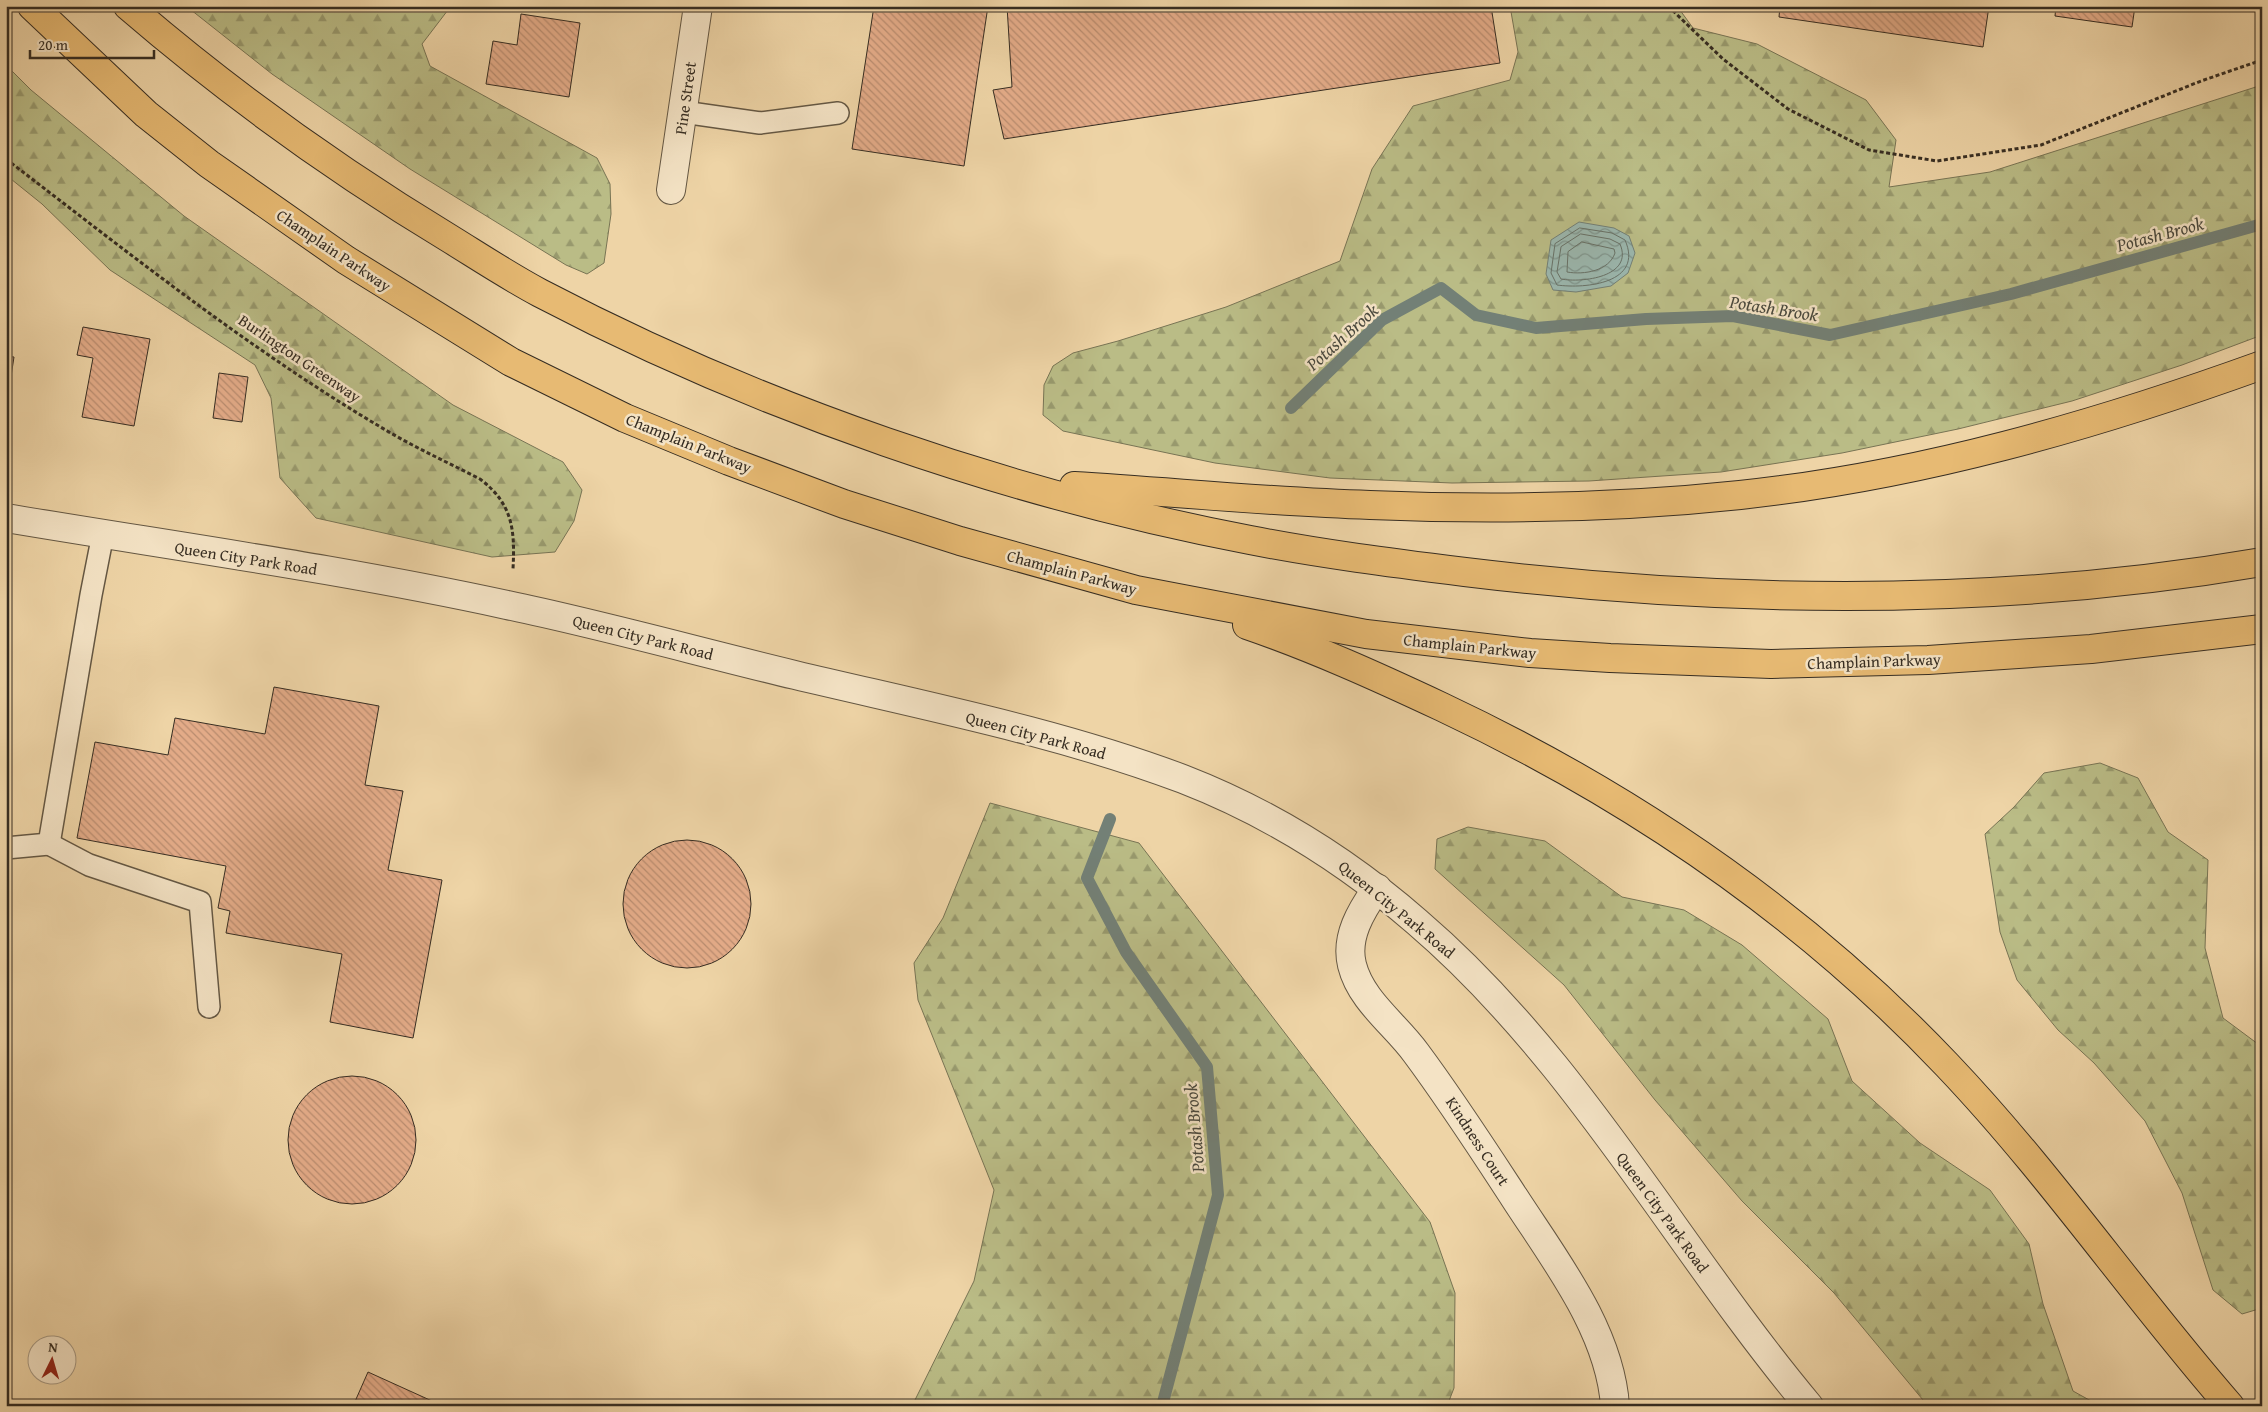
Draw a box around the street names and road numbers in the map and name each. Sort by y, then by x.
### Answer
street label: Pine Street [668,60,702,136]
street label: Champlain Parkway [272,203,396,297]
street label: Burlington Greenway [234,308,366,408]
street label: Champlain Parkway [623,407,755,479]
street label: Queen City Park Road [173,535,320,581]
street label: Champlain Parkway [1004,543,1140,601]
street label: Queen City Park Road [570,608,716,666]
street label: Champlain Parkway [1402,627,1538,665]
street label: Champlain Parkway [1807,647,1941,675]
street label: Queen City Park Road [963,705,1109,765]
street label: Queen City Park Road [1333,854,1461,964]
street label: Kindness Court [1440,1092,1516,1191]
street label: Queen City Park Road [1611,1147,1715,1278]

